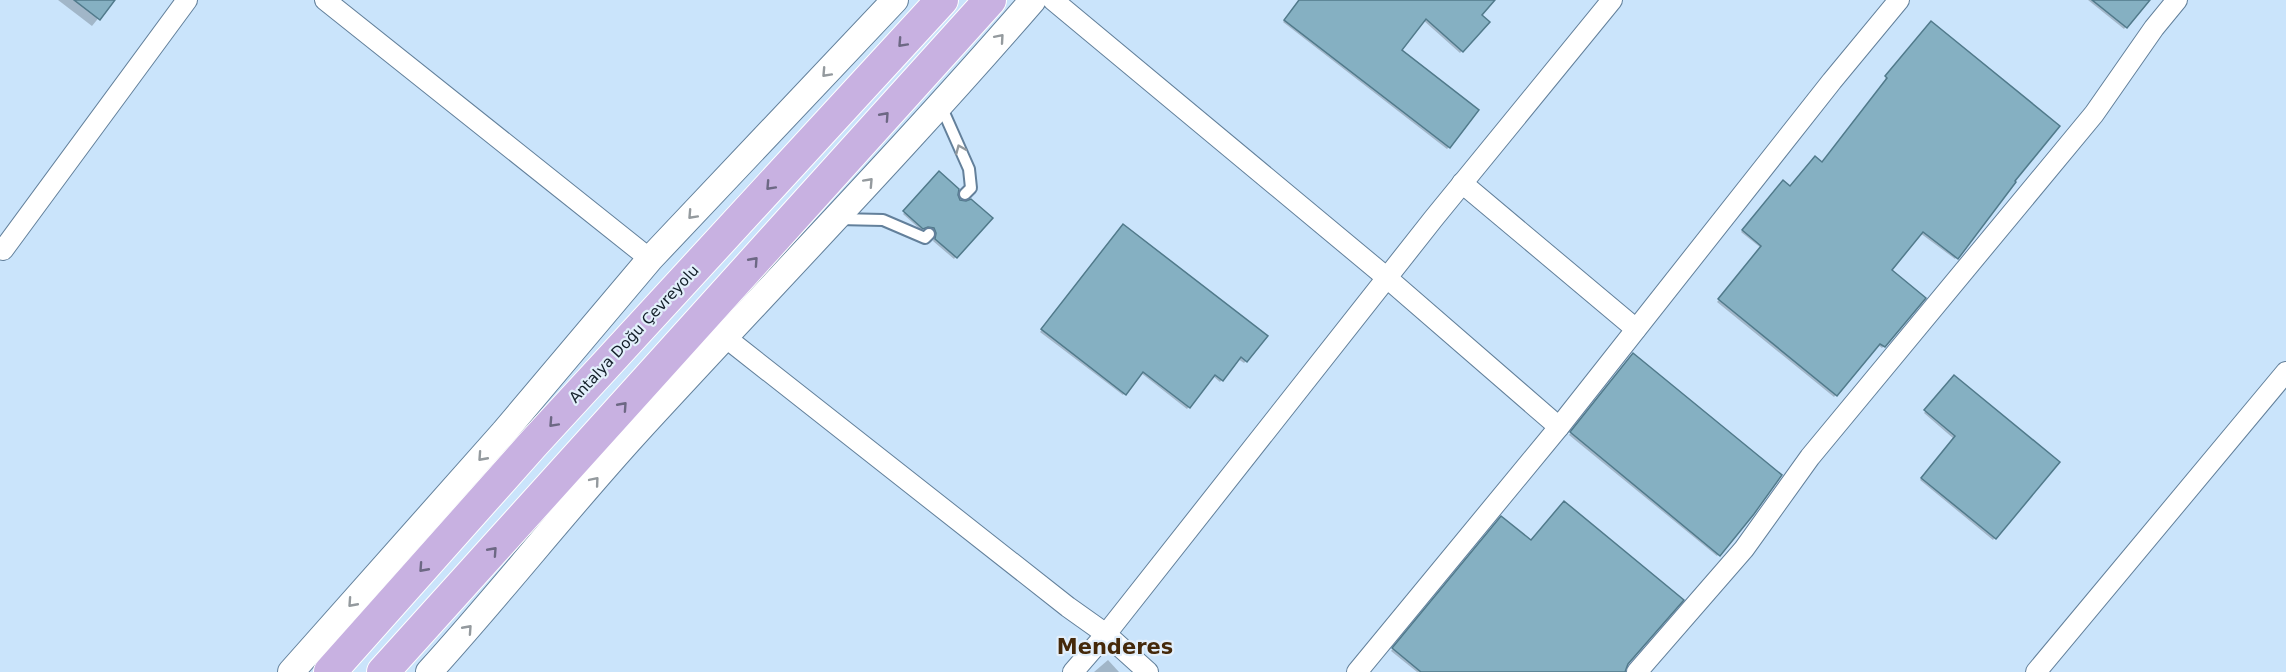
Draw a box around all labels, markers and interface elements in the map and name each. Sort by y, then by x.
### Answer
one-way arrow [993,34,1004,45]
one-way arrow [898,36,909,47]
one-way arrow [822,66,833,77]
one-way arrow [878,113,889,123]
one-way arrow [955,145,967,156]
one-way arrow [861,178,872,189]
one-way arrow [766,180,777,190]
one-way arrow [688,208,699,218]
one-way arrow [747,257,758,268]
street label: Antalya Doğu Çevreyolu [565,261,703,407]
one-way arrow [616,402,627,413]
one-way arrow [549,416,560,426]
one-way arrow [478,450,489,461]
one-way arrow [588,477,599,488]
one-way arrow [486,547,497,557]
one-way arrow [419,561,430,572]
one-way arrow [348,596,359,607]
one-way arrow [461,625,472,635]
district label: Menderes [1057,635,1173,659]

